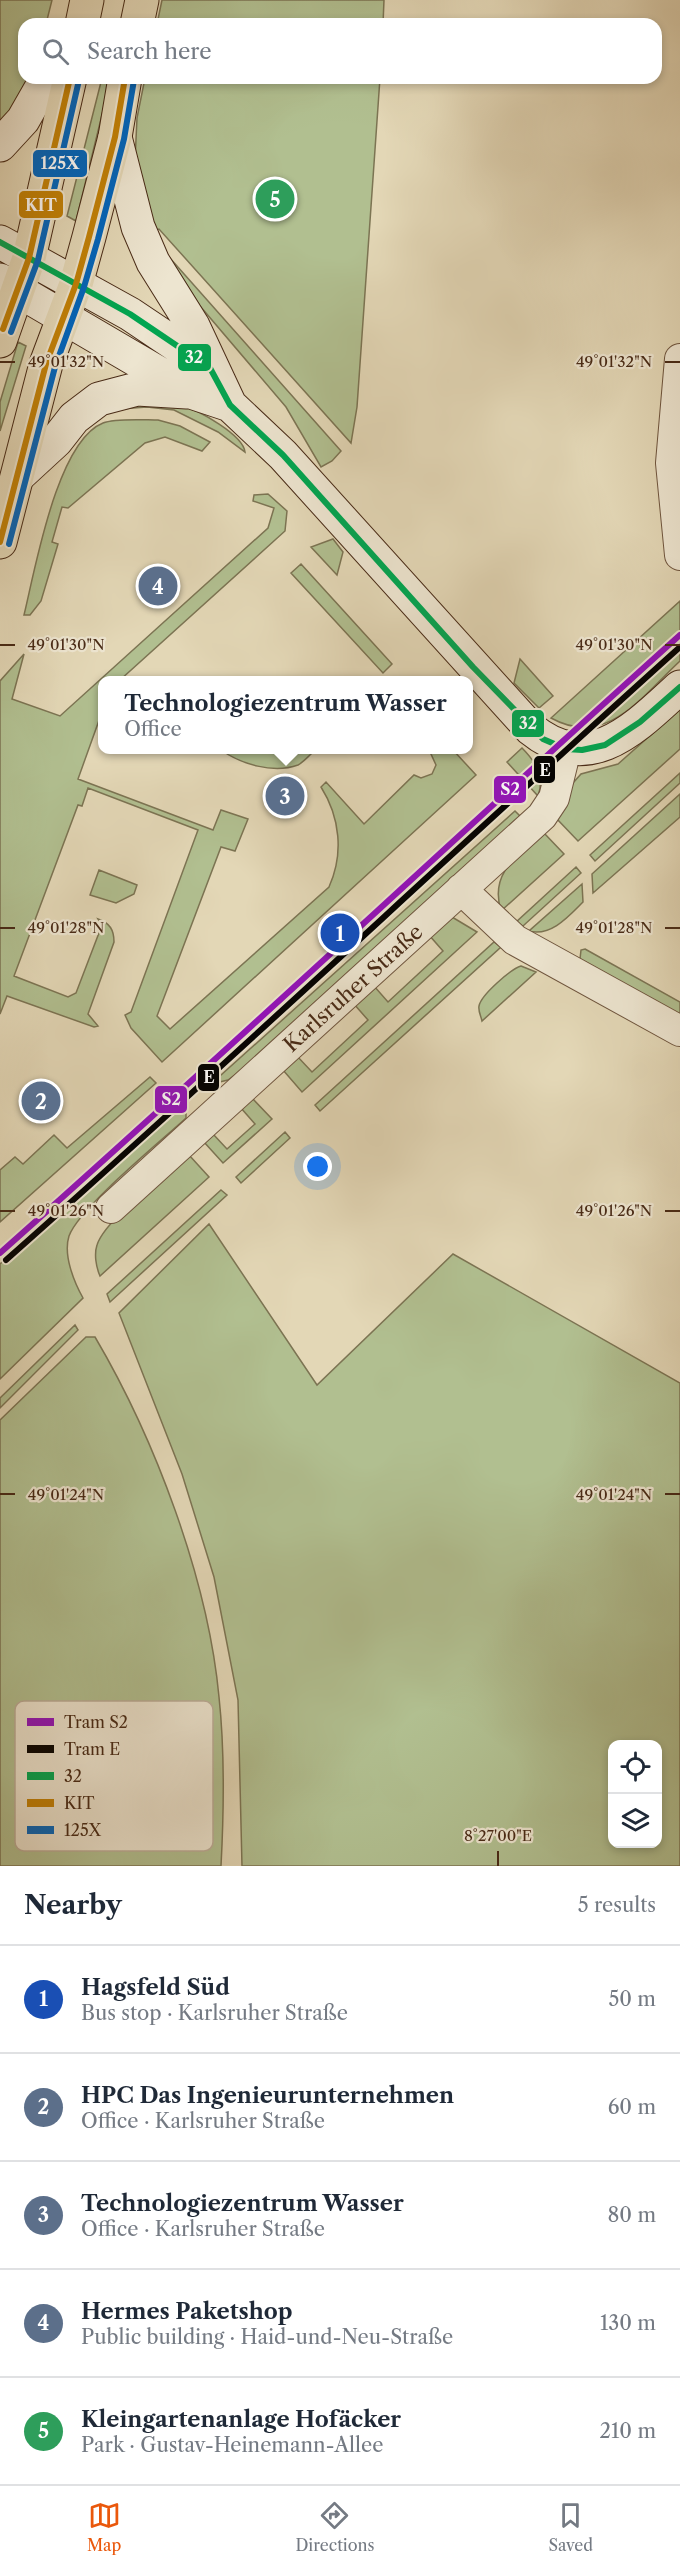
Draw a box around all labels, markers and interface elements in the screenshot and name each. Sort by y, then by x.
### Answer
search box [18,18,662,84]
icon: search [39,35,72,68]
text: Search here [87,38,212,65]
line badge: 125X [32,149,88,178]
text: 125X [41,153,80,173]
pin: 5 [256,176,294,222]
line badge: KIT [18,190,64,219]
text: KIT [25,195,58,215]
line badge: 32 [177,343,212,372]
text: 32 [185,347,203,367]
text: 49°01'32"N [28,352,104,371]
text: 49°01'32"N [576,352,652,371]
pin: 4 [138,564,178,608]
text: 49°01'30"N [27,635,105,654]
text: 49°01'30"N [575,635,653,654]
popup [98,676,473,754]
text: Technologiezentrum Wasser [124,690,447,717]
line badge: 32 [511,709,545,738]
text: 32 [519,713,537,733]
text: Office [124,717,182,741]
line badge: E [533,755,556,784]
text: E [539,760,551,780]
pin: 3 [266,774,304,818]
line badge: S2 [493,775,527,804]
text: S2 [500,779,520,799]
pin: 1 [320,910,360,956]
text: 49°01'28"N [28,918,104,937]
text: 49°01'28"N [576,918,652,937]
street label: Karlsruher Straße [278,919,428,1057]
line badge: E [197,1063,220,1092]
text: E [203,1067,215,1087]
pin: 2 [22,1078,60,1124]
line badge: S2 [154,1085,188,1114]
text: S2 [161,1089,181,1109]
your location [303,1152,332,1181]
text: 49°01'26"N [28,1201,104,1220]
text: 49°01'26"N [576,1201,652,1220]
text: 49°01'24"N [28,1485,104,1504]
text: 49°01'24"N [576,1485,652,1504]
legend [15,1701,213,1851]
text: Tram S2 [64,1712,128,1732]
text: Tram E [64,1739,120,1759]
map controls [608,1740,662,1848]
button: locate [608,1740,662,1794]
text: 32 [64,1766,82,1786]
text: KIT [64,1793,94,1813]
button: layers [608,1794,662,1848]
text: 125X [64,1820,102,1840]
text: 8°27'00"E [464,1826,532,1845]
text: Nearby [24,1889,122,1921]
text: 5 results [578,1893,656,1917]
text: Hagsfeld Süd [81,1974,230,2001]
text: 1 [39,1987,48,2011]
text: 50 m [609,1987,656,2011]
text: Bus stop · Karlsruher Straße [81,2001,348,2025]
text: HPC Das Ingenieurunternehmen [81,2082,454,2109]
text: 2 [38,2095,49,2119]
text: 60 m [608,2095,656,2119]
text: Office · Karlsruher Straße [81,2109,325,2133]
text: Technologiezentrum Wasser [81,2190,404,2217]
text: 3 [38,2203,49,2227]
text: 80 m [608,2203,656,2227]
text: Office · Karlsruher Straße [81,2217,325,2241]
text: Hermes Paketshop [81,2298,293,2325]
text: 4 [38,2311,49,2335]
text: 130 m [600,2311,656,2335]
text: Public building · Haid-und-Neu-Straße [81,2325,453,2349]
text: Kleingartenanlage Hofäcker [81,2406,401,2433]
text: 5 [38,2419,49,2443]
text: 210 m [599,2419,656,2443]
text: Park · Gustav-Heinemann-Allee [81,2433,383,2457]
tab: Map [87,2499,121,2555]
tab: Directions [295,2499,374,2555]
tab: Saved [549,2499,593,2555]

